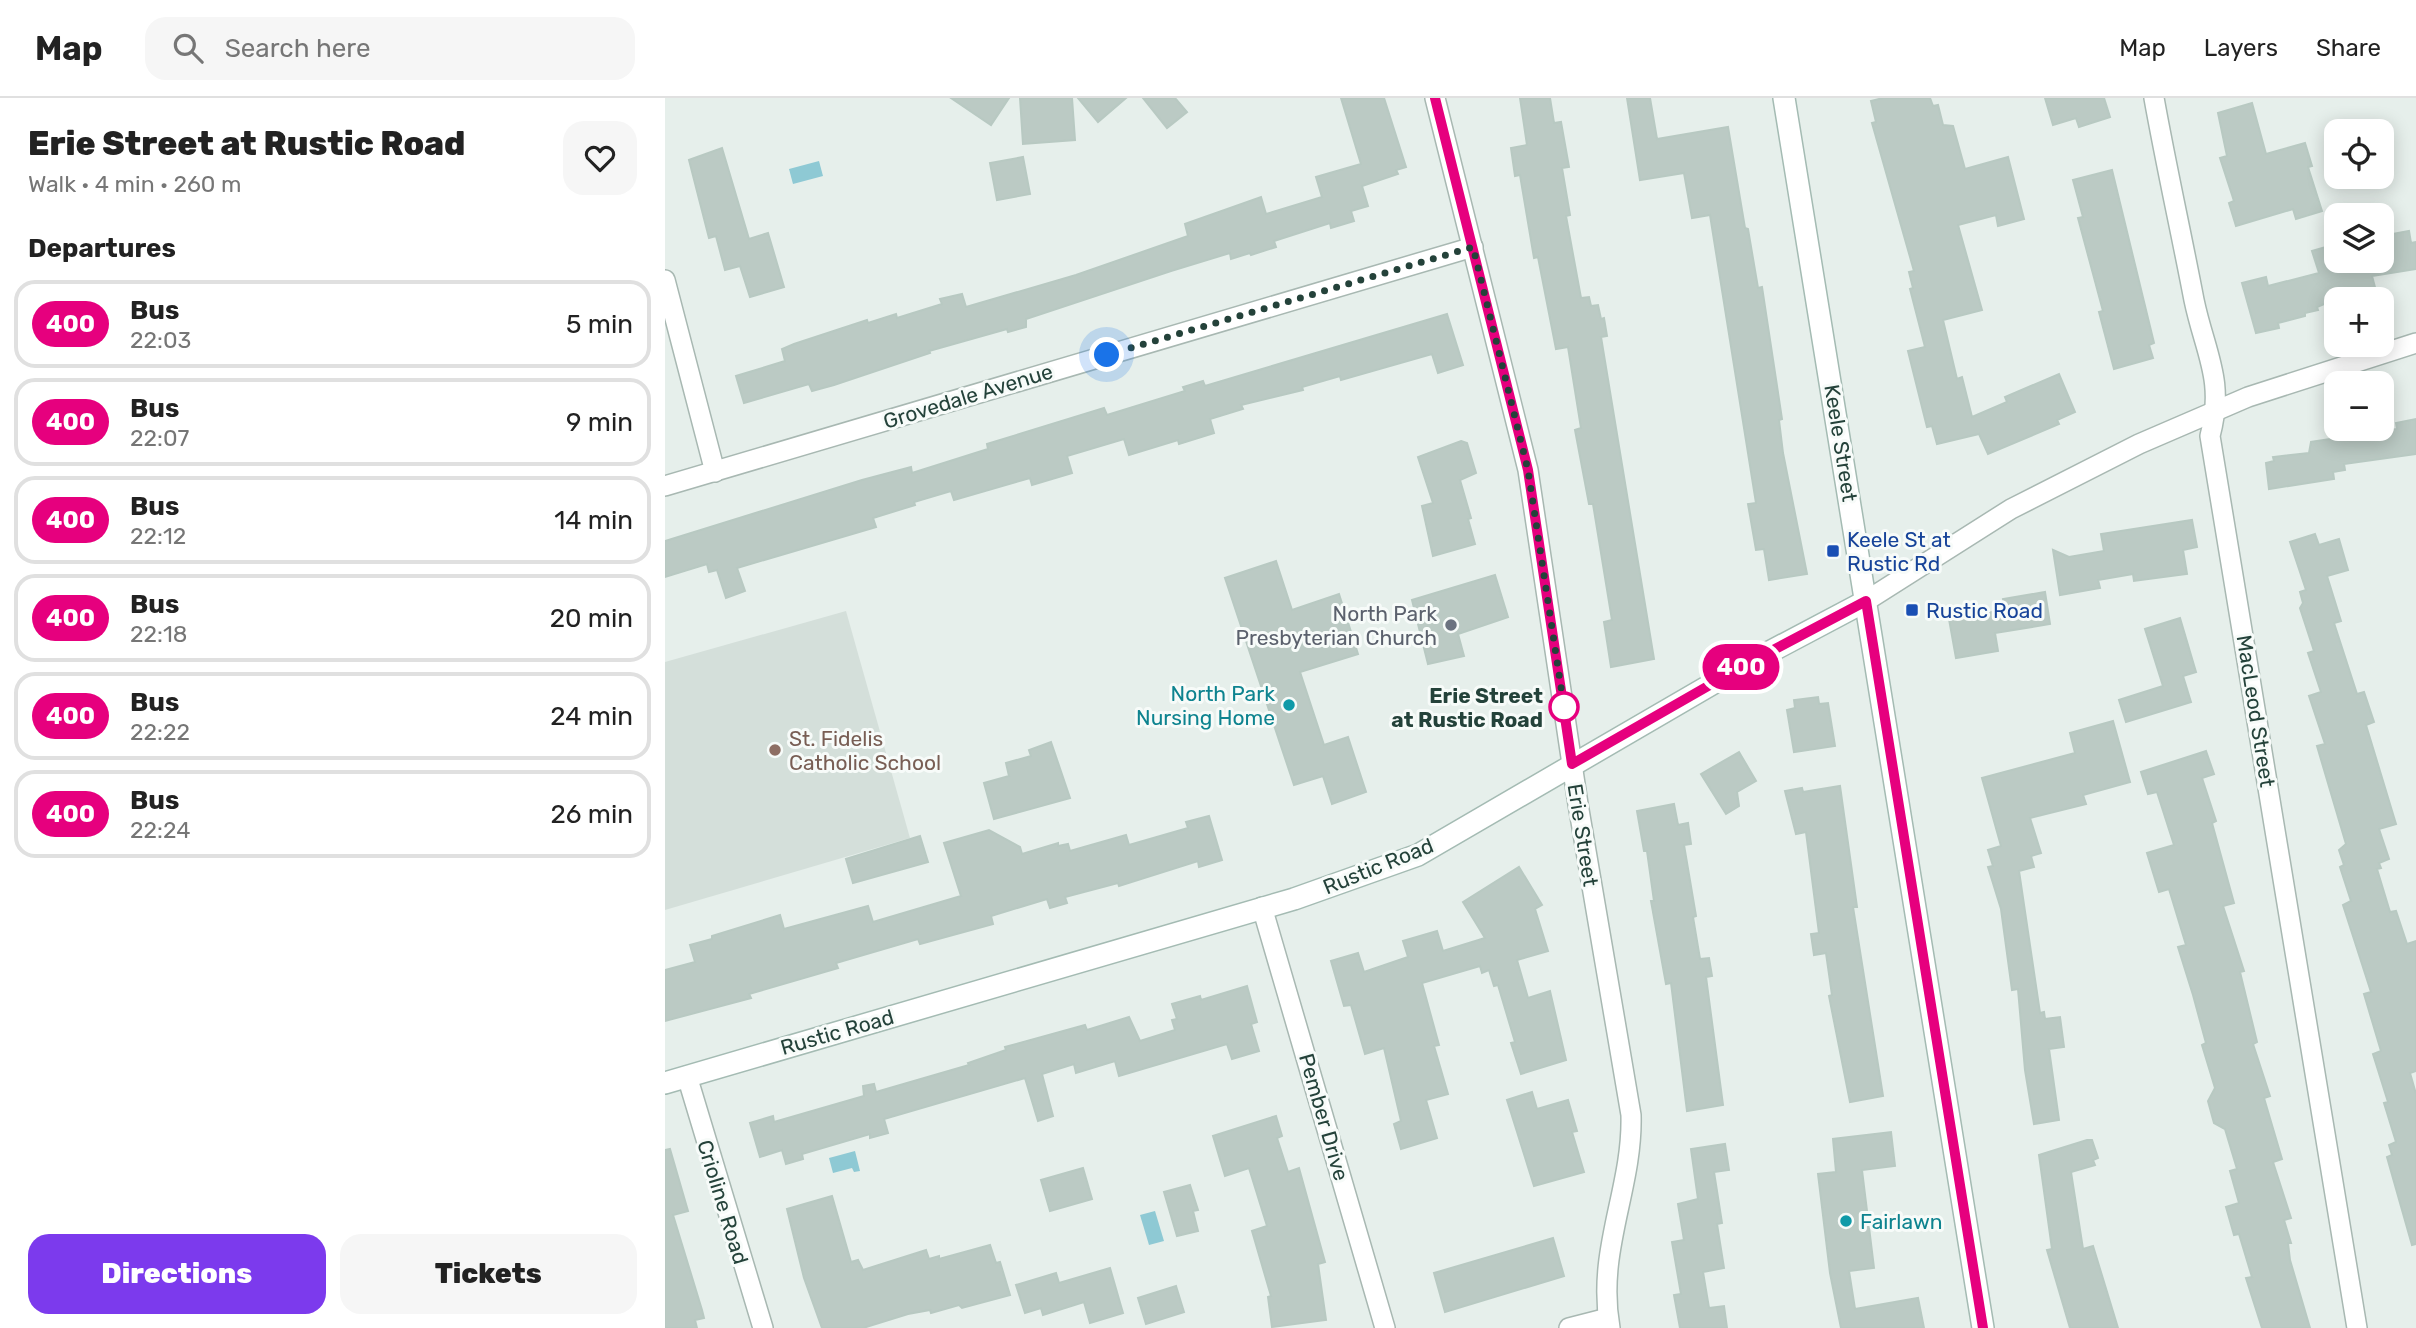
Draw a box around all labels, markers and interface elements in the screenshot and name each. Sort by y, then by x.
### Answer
search box [145,17,635,80]
text: Map [35,29,103,68]
icon: search [169,29,207,67]
text: Search here [225,33,370,64]
text: Map [2119,34,2166,62]
text: Layers [2204,34,2278,62]
text: Share [2316,34,2381,62]
map controls [2324,119,2394,441]
button: locate [2324,119,2394,189]
button: heart [563,121,637,195]
text: Erie Street at Rustic Road [28,124,465,163]
text: Walk · 4 min · 260 m [28,170,242,198]
button: layers [2324,203,2394,273]
text: Departures [28,233,176,264]
button: + [2324,287,2394,357]
text: Bus [130,295,179,326]
text: 5 min [566,309,633,340]
text: 400 [46,310,95,338]
text: 22:03 [130,326,191,354]
your location [1089,337,1124,372]
street label: Grovedale Avenue [880,358,1056,434]
button: − [2324,371,2394,441]
street label: Keele Street [1819,383,1863,503]
text: Bus [130,393,179,424]
text: 9 min [566,407,633,438]
text: 400 [46,408,95,436]
text: 22:07 [130,424,189,452]
text: Bus [130,491,179,522]
text: 14 min [554,505,633,536]
text: 400 [46,506,95,534]
text: 22:12 [130,522,186,550]
place label: Keele St at Rustic Rd [1847,527,1951,576]
marker: Keele St at Rustic Rd [1825,543,1841,559]
text: Bus [130,589,179,620]
place label: Rustic Road [1926,598,2043,623]
place label: North Park Presbyterian Church [1236,601,1437,650]
marker: Rustic Road [1904,602,1920,618]
text: 20 min [550,603,633,634]
text: 400 [46,604,95,632]
marker: North Park Presbyterian Church [1443,617,1459,633]
text: 22:18 [130,620,187,648]
street label: MacLeod Street [2232,633,2280,789]
line badge: 400 [1701,644,1781,690]
text: 400 [1716,653,1766,681]
place label: North Park Nursing Home [1136,681,1275,730]
place label: Erie Street at Rustic Road [1391,683,1543,732]
text: Bus [130,687,179,718]
marker: Erie Street at Rustic Road [1549,692,1579,722]
marker: North Park Nursing Home [1281,697,1297,713]
text: 24 min [550,701,633,732]
text: 400 [46,702,95,730]
text: 22:22 [130,718,190,746]
place label: St. Fidelis Catholic School [789,726,941,775]
marker: St. Fidelis Catholic School [767,742,783,758]
street label: Erie Street [1563,782,1603,888]
text: Bus [130,785,179,816]
text: 26 min [551,799,633,830]
text: 400 [46,800,95,828]
text: 22:24 [130,816,191,844]
street label: Rustic Road [1319,833,1437,899]
street label: Rustic Road [777,1004,897,1060]
street label: Pember Drive [1294,1050,1354,1184]
street label: Crioline Road [692,1137,754,1267]
place label: Fairlawn [1860,1209,1943,1234]
marker: Fairlawn [1838,1213,1854,1229]
button: Directions [28,1234,326,1314]
button: Tickets [340,1234,637,1314]

